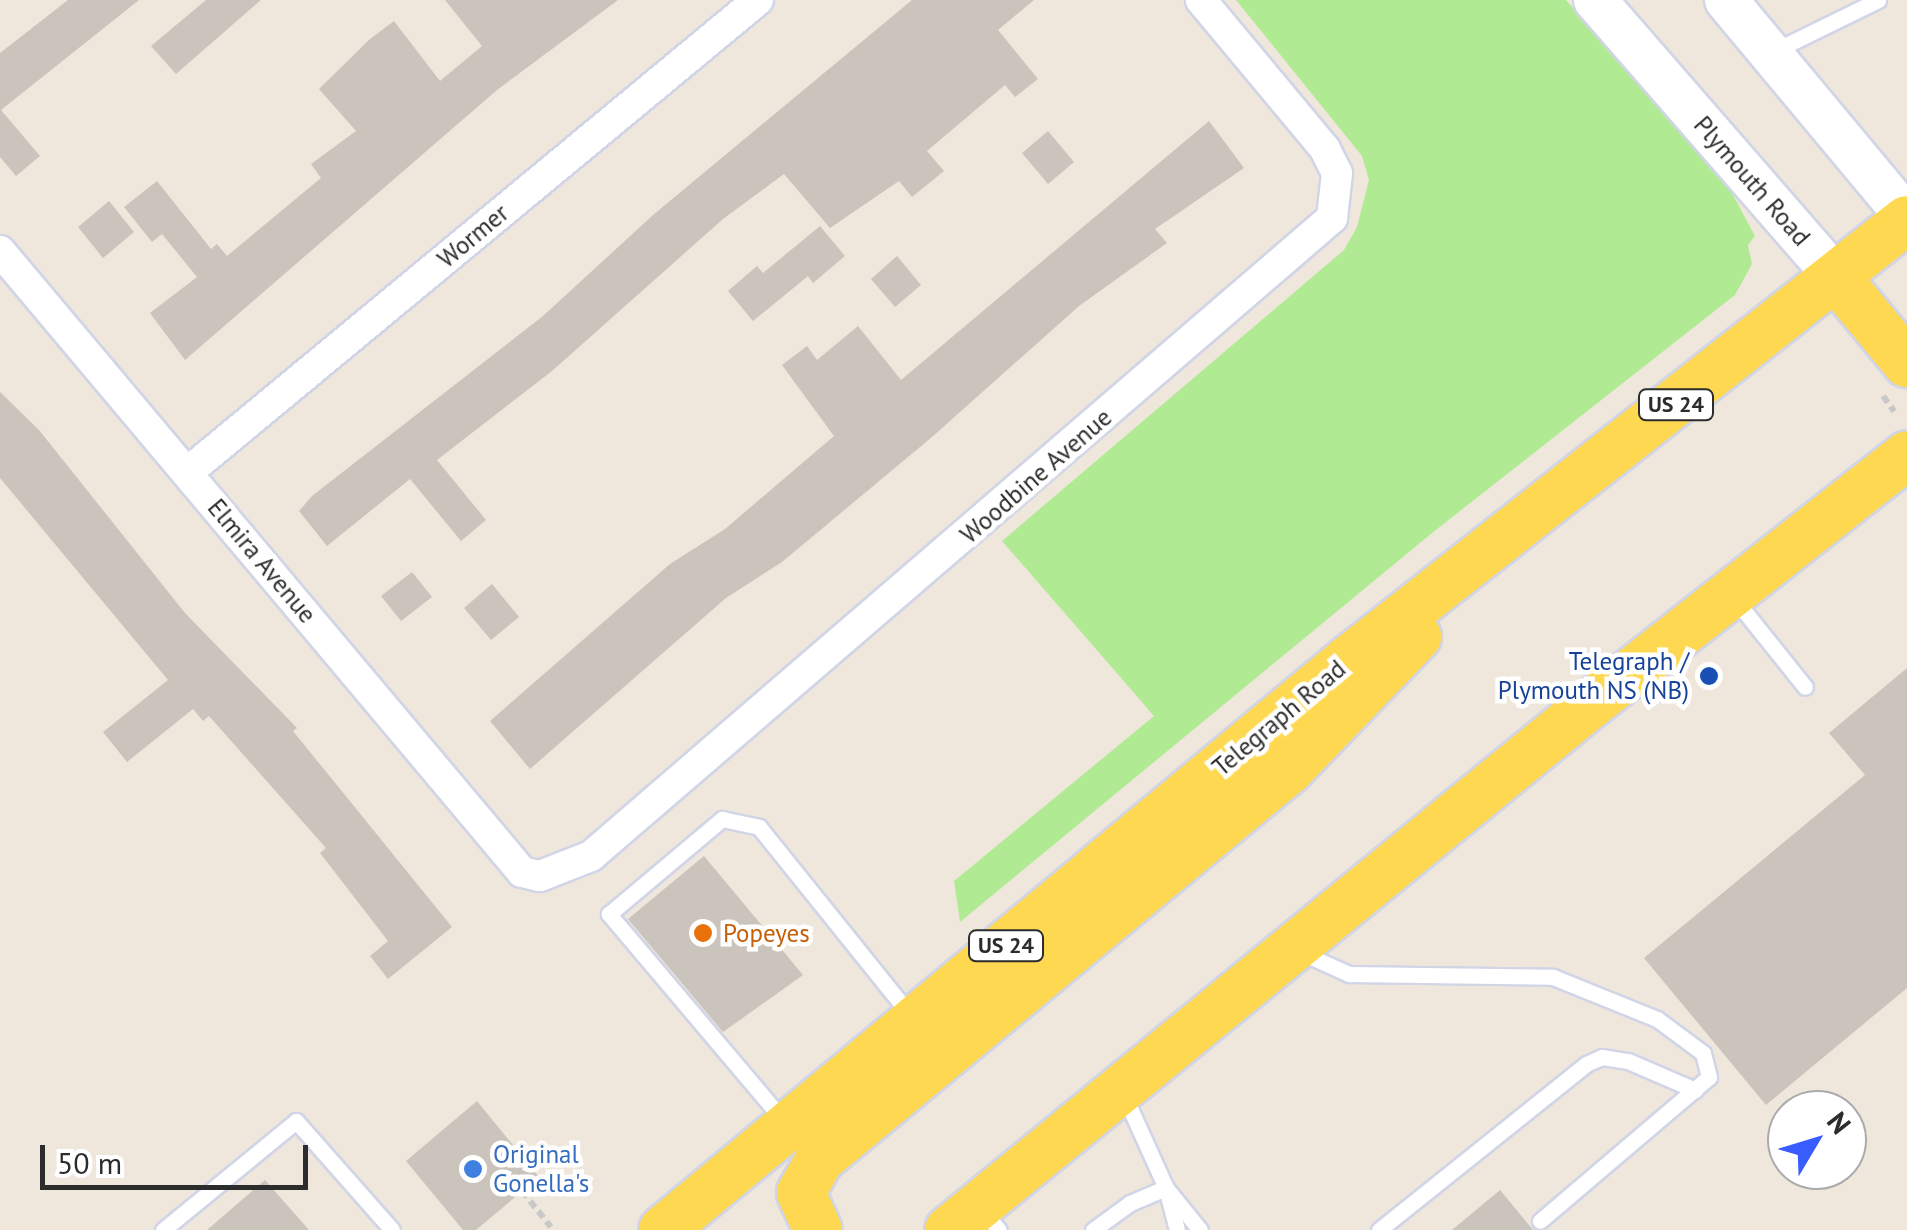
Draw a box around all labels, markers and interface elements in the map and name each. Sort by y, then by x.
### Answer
street label: Plymouth Road [1688,110,1816,252]
street label: Wormer [432,198,514,274]
road number: US 24 [1636,388,1716,422]
street label: Woodbine Avenue [954,402,1118,550]
street label: Elmira Avenue [201,493,323,629]
place label: Telegraph / Plymouth NS (NB) [1498,647,1689,706]
street label: Telegraph Road [1206,654,1352,782]
marker: Telegraph / Plymouth NS (NB) [1698,665,1720,687]
place label: Popeyes [723,918,810,948]
marker: Popeyes [692,922,714,944]
road number: US 24 [966,929,1046,963]
north arrow [1767,1090,1867,1190]
text: N [1819,1104,1860,1141]
scale bar [45,1125,312,1187]
place label: Original Gonella's [493,1140,589,1199]
text: 50 m [57,1143,122,1182]
marker: Original Gonella's [462,1158,484,1180]

